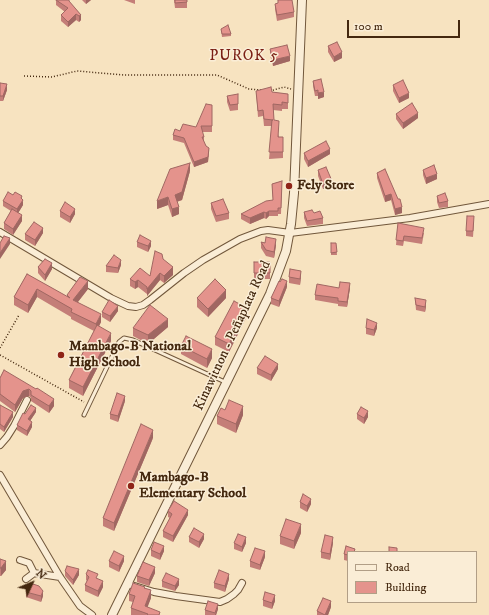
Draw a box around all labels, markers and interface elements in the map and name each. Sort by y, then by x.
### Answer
scale bar [349,12,462,38]
text: 100 m [354,19,383,34]
district label: PUROK 5 [210,48,278,66]
place label: Fely Store [297,178,354,194]
marker: Fely Store [284,181,294,191]
street label: Kinawitnon - Peñaplata Road [191,258,275,414]
place label: Mambago-B National High School [69,339,191,372]
marker: Mambago-B National High School [56,350,66,360]
place label: Mambago-B Elementary School [139,470,246,502]
marker: Mambago-B Elementary School [126,481,136,491]
legend [347,551,477,603]
text: Road [385,560,410,575]
north arrow [12,563,52,603]
text: N [32,567,49,583]
text: Building [385,580,426,595]

